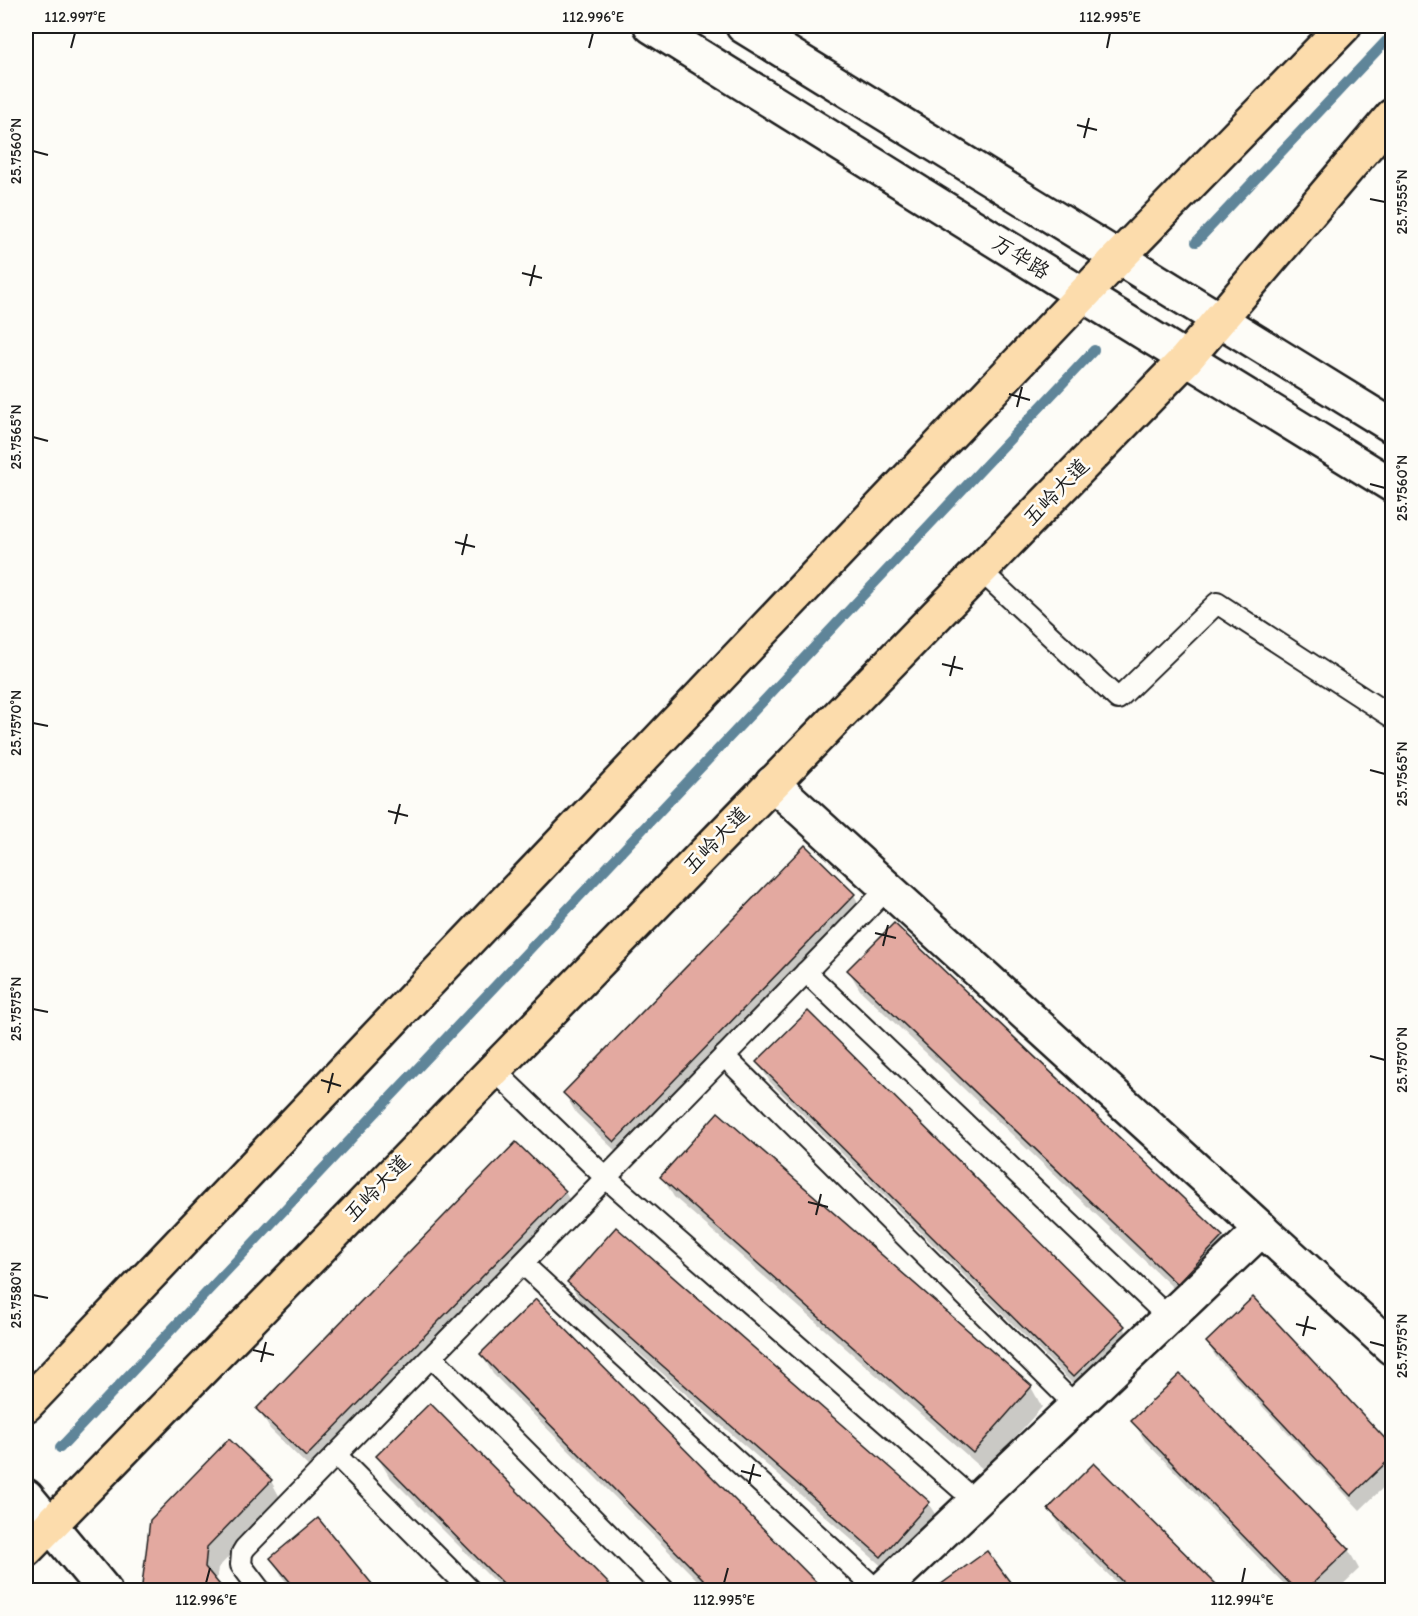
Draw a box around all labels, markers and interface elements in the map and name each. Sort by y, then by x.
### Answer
text: 112.997°E [44,8,106,26]
text: 112.996°E [562,8,624,26]
text: 112.995°E [1079,8,1141,26]
text: 25.7560°N [7,118,25,184]
text: 25.7555°N [1393,169,1411,235]
street label: 万华路 [988,229,1055,284]
text: 25.7565°N [7,404,25,470]
street label: 五岭大道 [1017,453,1094,531]
text: 25.7560°N [1393,455,1411,521]
text: 25.7570°N [7,690,25,756]
text: 25.7565°N [1393,741,1411,807]
street label: 五岭大道 [677,801,754,879]
text: 25.7575°N [7,977,25,1041]
text: 25.7570°N [1393,1027,1411,1093]
street label: 五岭大道 [338,1149,415,1227]
text: 25.7580°N [7,1262,25,1328]
text: 25.7575°N [1393,1314,1411,1378]
text: 112.996°E [175,1591,237,1609]
text: 112.995°E [693,1591,755,1609]
text: 112.994°E [1211,1591,1273,1609]

